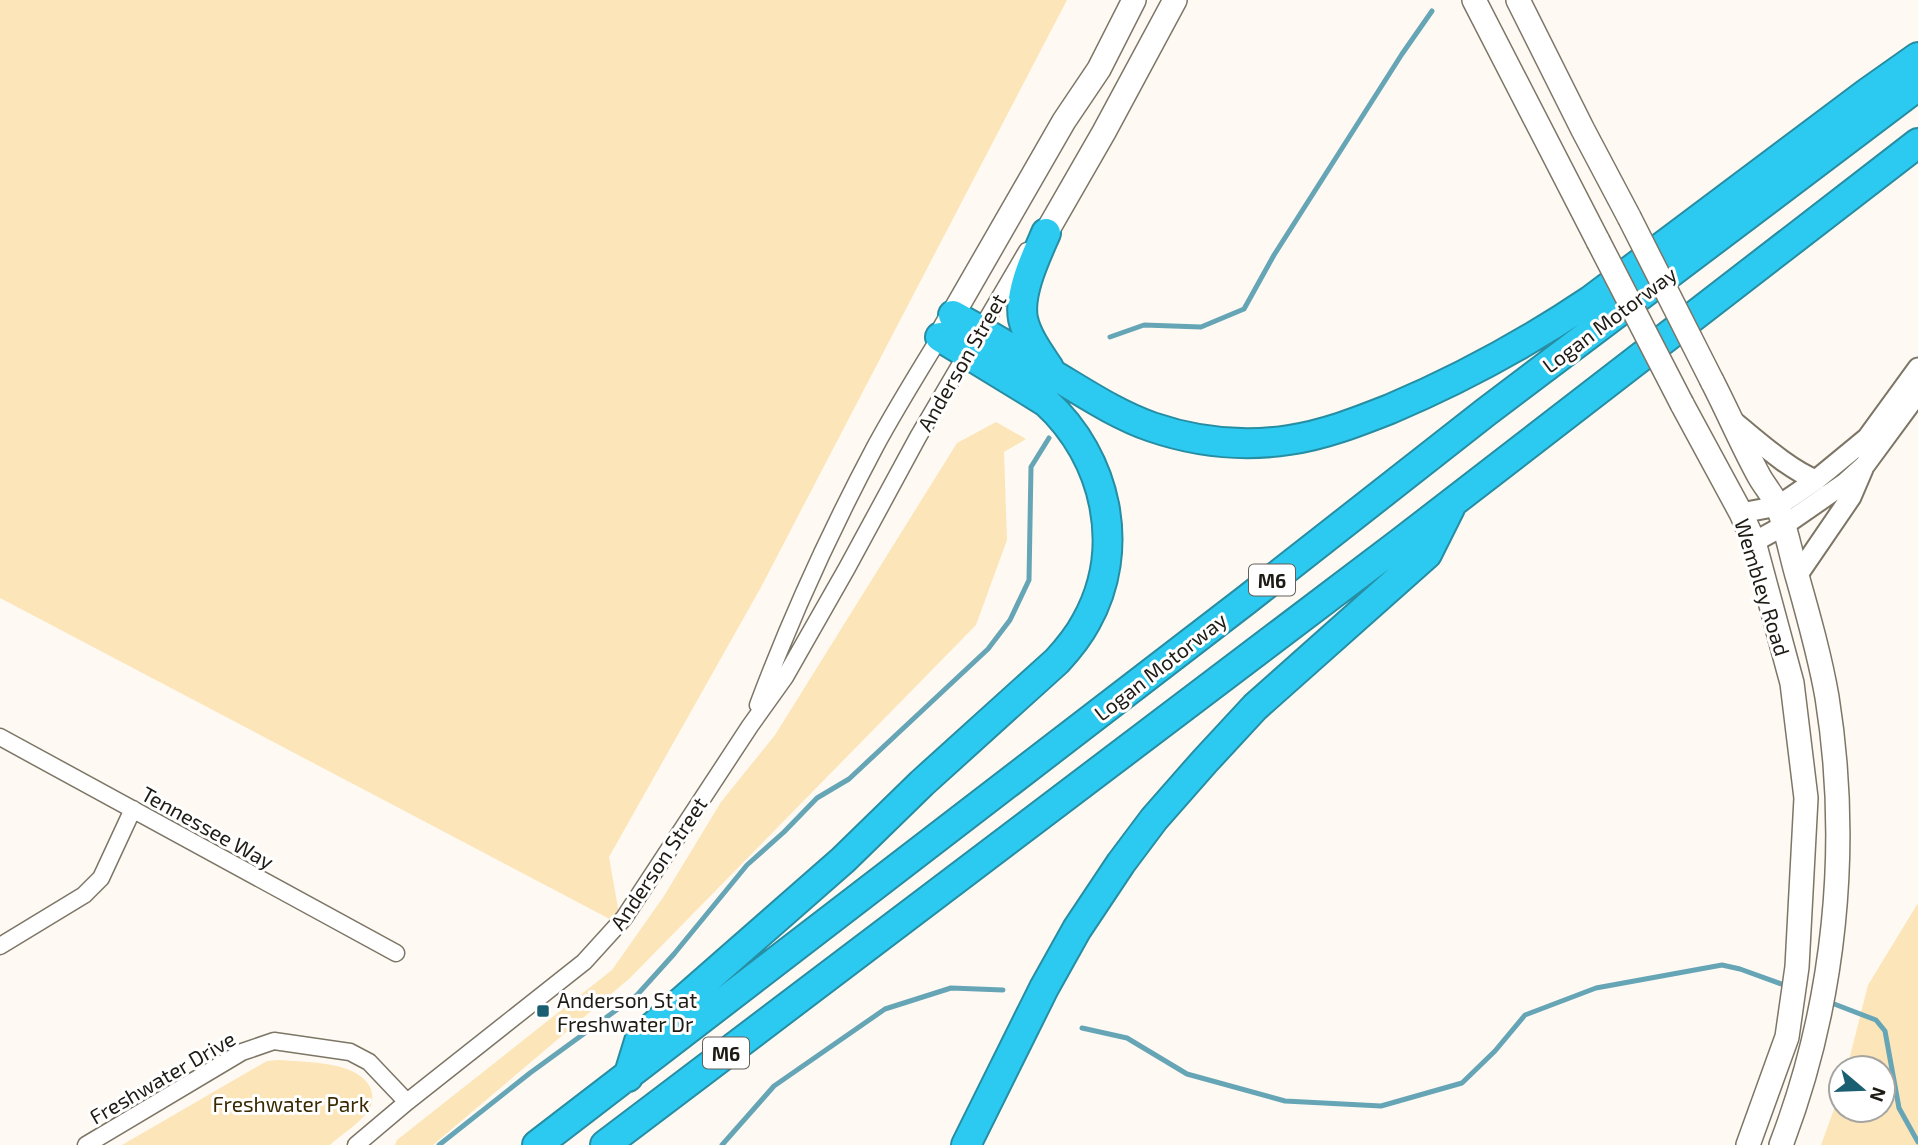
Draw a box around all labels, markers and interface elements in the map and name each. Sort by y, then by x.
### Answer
street label: Logan Motorway [1537,260,1681,378]
street label: Anderson Street [911,289,1011,435]
street label: Wembley Road [1730,515,1796,659]
road number: M6 [1249,565,1295,596]
street label: Logan Motorway [1089,607,1231,725]
street label: Tennessee Way [137,780,279,874]
street label: Anderson Street [604,792,712,934]
place label: Anderson St at Freshwater Dr [557,987,697,1036]
marker: Anderson St at Freshwater Dr [535,1003,551,1019]
street label: Freshwater Drive [85,1025,239,1129]
road number: M6 [703,1037,749,1068]
north arrow [1827,1054,1897,1124]
text: N [1865,1084,1892,1105]
park label: Freshwater Park [213,1091,370,1116]

